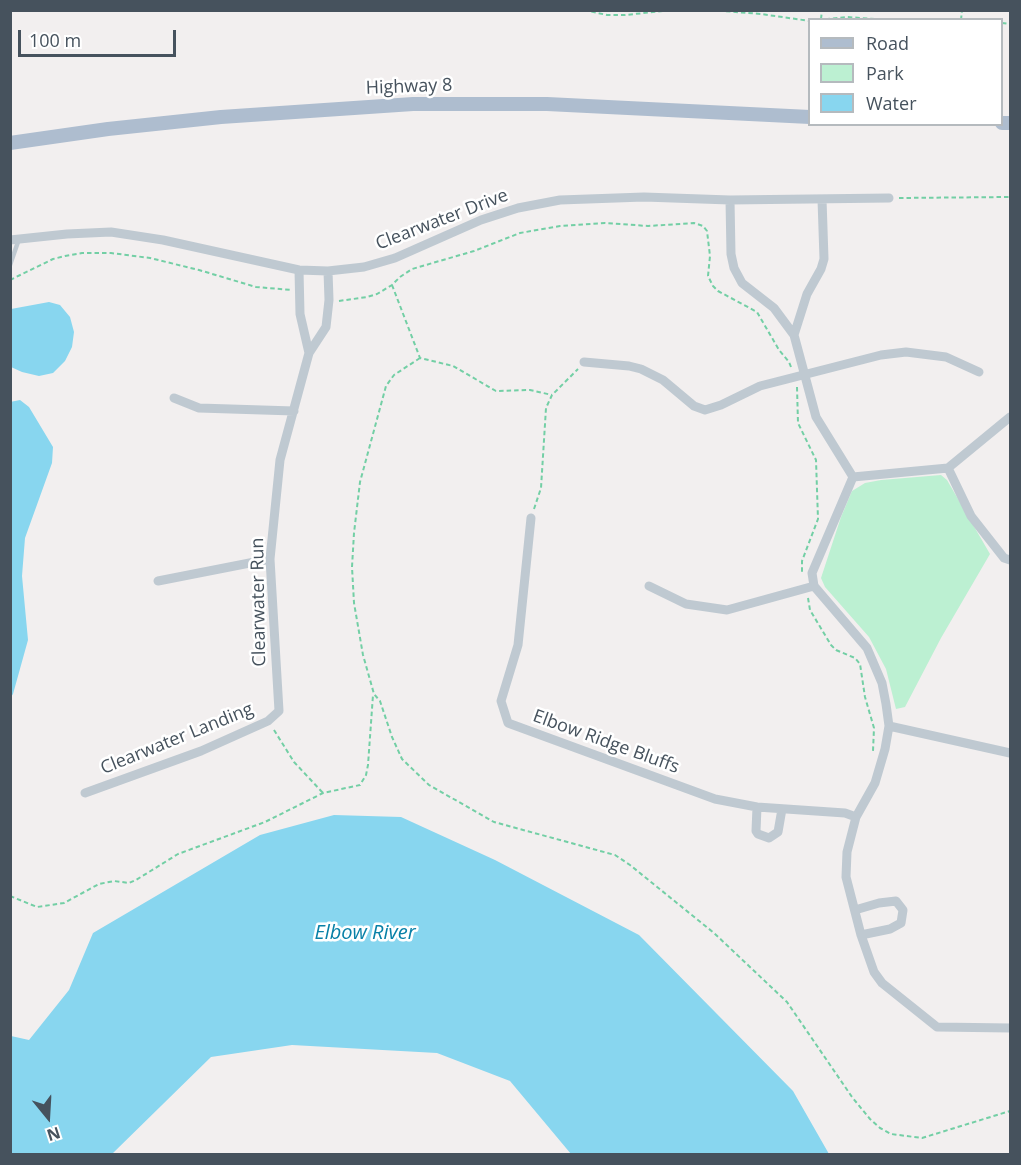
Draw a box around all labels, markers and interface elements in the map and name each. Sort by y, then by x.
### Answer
scale bar [21,18,178,56]
legend [808,18,1003,126]
text: 100 m [29,28,81,52]
text: Road [866,31,909,55]
text: Park [866,61,904,85]
street label: Highway 8 [365,75,453,99]
text: Water [866,91,917,115]
street label: Clearwater Drive [373,185,511,255]
street label: Clearwater Run [247,537,271,667]
street label: Clearwater Landing [98,699,256,779]
street label: Elbow Ridge Bluffs [530,705,682,779]
water label: Elbow River [314,921,416,945]
north arrow [18,1087,78,1147]
text: N [44,1122,63,1147]

